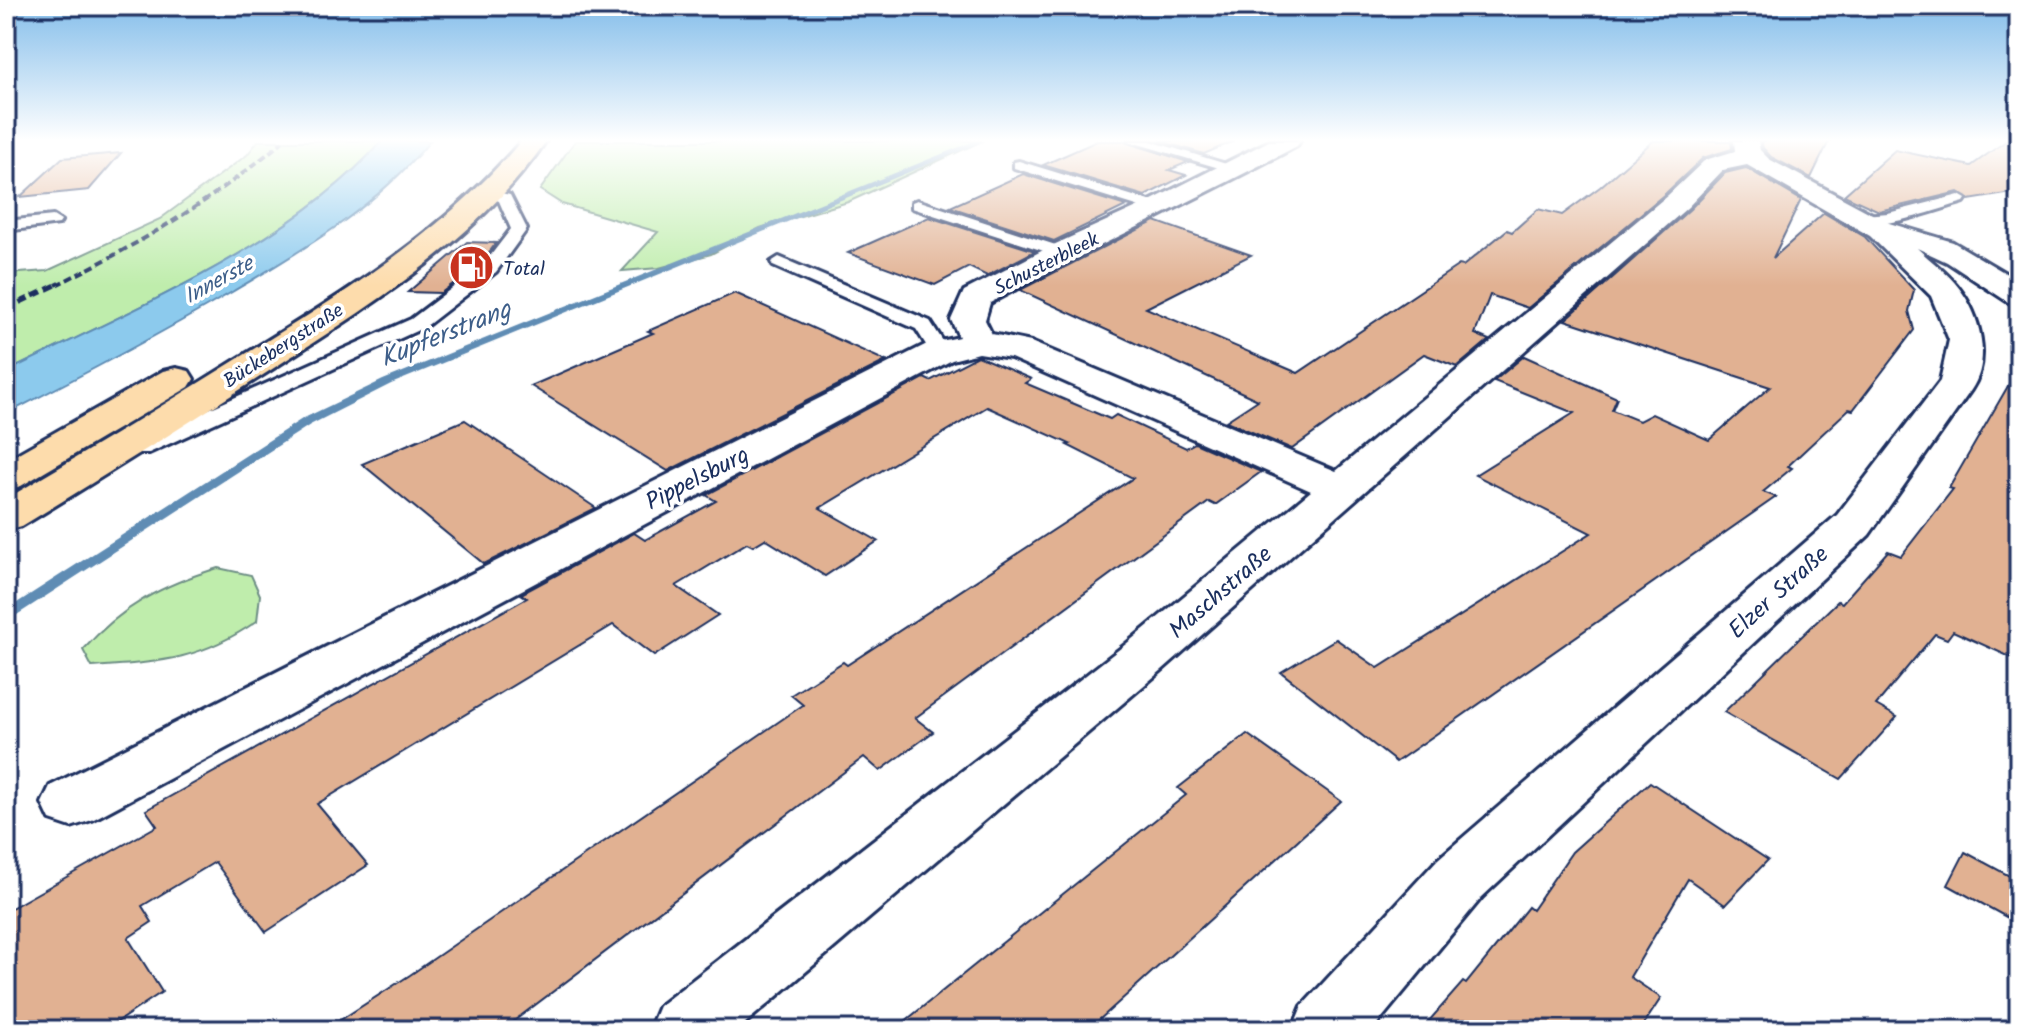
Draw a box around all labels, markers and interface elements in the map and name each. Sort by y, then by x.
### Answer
street label: Schusterbleek [989,224,1106,305]
fuel station icon: Total [448,244,496,292]
water label: Innerste [178,247,262,315]
place label: Total [503,254,545,286]
water label: Kupferstrang [374,289,519,380]
street label: Bückebergstraße [217,296,351,398]
street label: Pippelsburg [639,437,756,522]
street label: Maschstraße [1160,536,1282,650]
street label: Elzer Straße [1720,537,1839,649]

